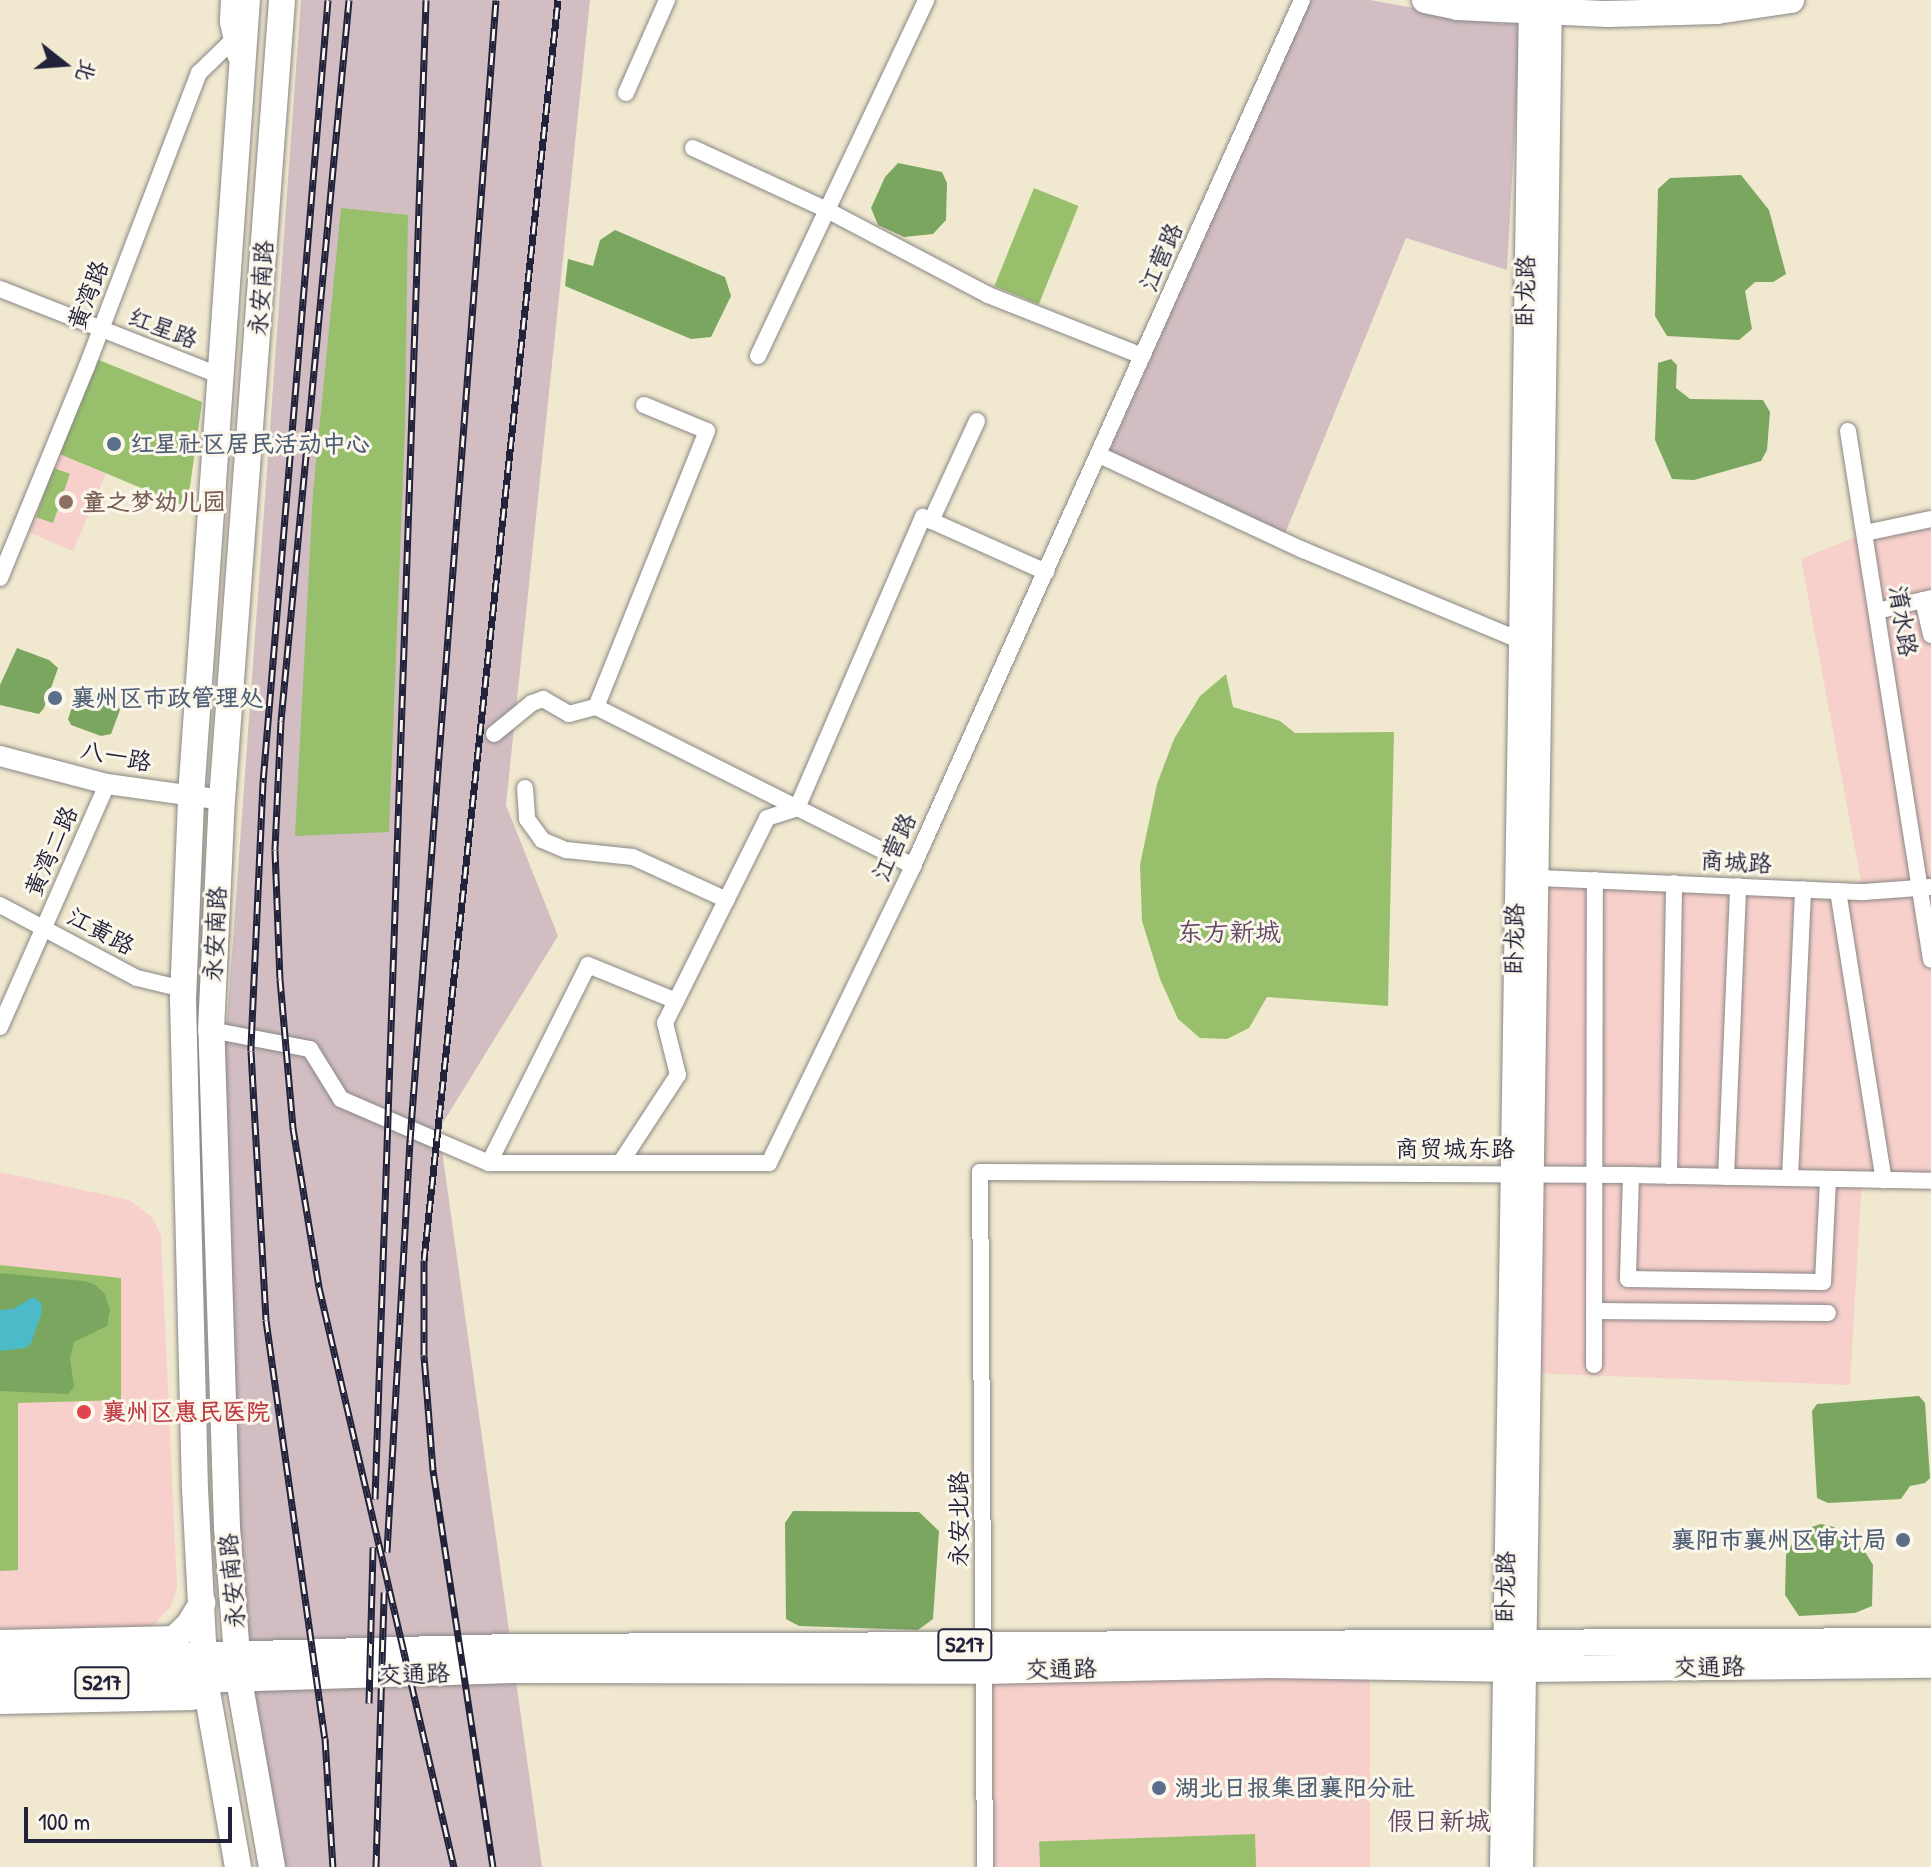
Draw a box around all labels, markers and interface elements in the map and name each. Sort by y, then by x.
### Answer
north arrow [24,24,104,104]
text: 北 [69,56,105,86]
street label: 江营路 [1133,218,1189,296]
street label: 永安南路 [243,239,279,337]
street label: 卧龙路 [1510,255,1540,327]
street label: 黄湾路 [62,256,114,334]
street label: 红星路 [124,302,202,354]
place label: 红星社区居民活动中心 [130,430,370,458]
marker: 红星社区居民活动中心 [105,435,123,453]
place label: 童之梦幼儿园 [82,488,226,516]
marker: 童之梦幼儿园 [57,493,75,511]
street label: 淯水路 [1883,583,1923,659]
place label: 襄州区市政管理处 [71,684,263,712]
marker: 襄州区市政管理处 [46,689,64,707]
street label: 八一路 [78,735,154,777]
street label: 黄湾二路 [18,801,84,901]
street label: 江营路 [866,808,922,886]
street label: 商城路 [1699,846,1773,878]
street label: 永安南路 [198,885,232,983]
street label: 江黄路 [62,901,140,961]
street label: 卧龙路 [1499,903,1529,975]
district label: 东方新城 [1177,916,1281,948]
street label: 商贸城东路 [1395,1135,1515,1163]
place label: 襄州区惠民医院 [102,1398,270,1426]
marker: 襄州区惠民医院 [73,1401,95,1423]
street label: 永安北路 [945,1471,973,1567]
place label: 襄阳市襄州区审计局 [1671,1526,1887,1554]
marker: 襄阳市襄州区审计局 [1894,1531,1912,1549]
street label: 永安南路 [213,1532,251,1630]
street label: 卧龙路 [1490,1551,1520,1623]
road number: S217 [937,1627,993,1663]
street label: 交通路 [1673,1652,1745,1682]
street label: 交通路 [1025,1654,1097,1684]
street label: 交通路 [378,1658,450,1690]
road number: S217 [74,1665,130,1701]
place label: 湖北日报集团襄阳分社 [1175,1774,1415,1802]
marker: 湖北日报集团襄阳分社 [1150,1779,1168,1797]
scale bar [28,1791,236,1841]
text: 100 m [38,1805,90,1837]
district label: 假日新城 [1387,1805,1491,1837]

